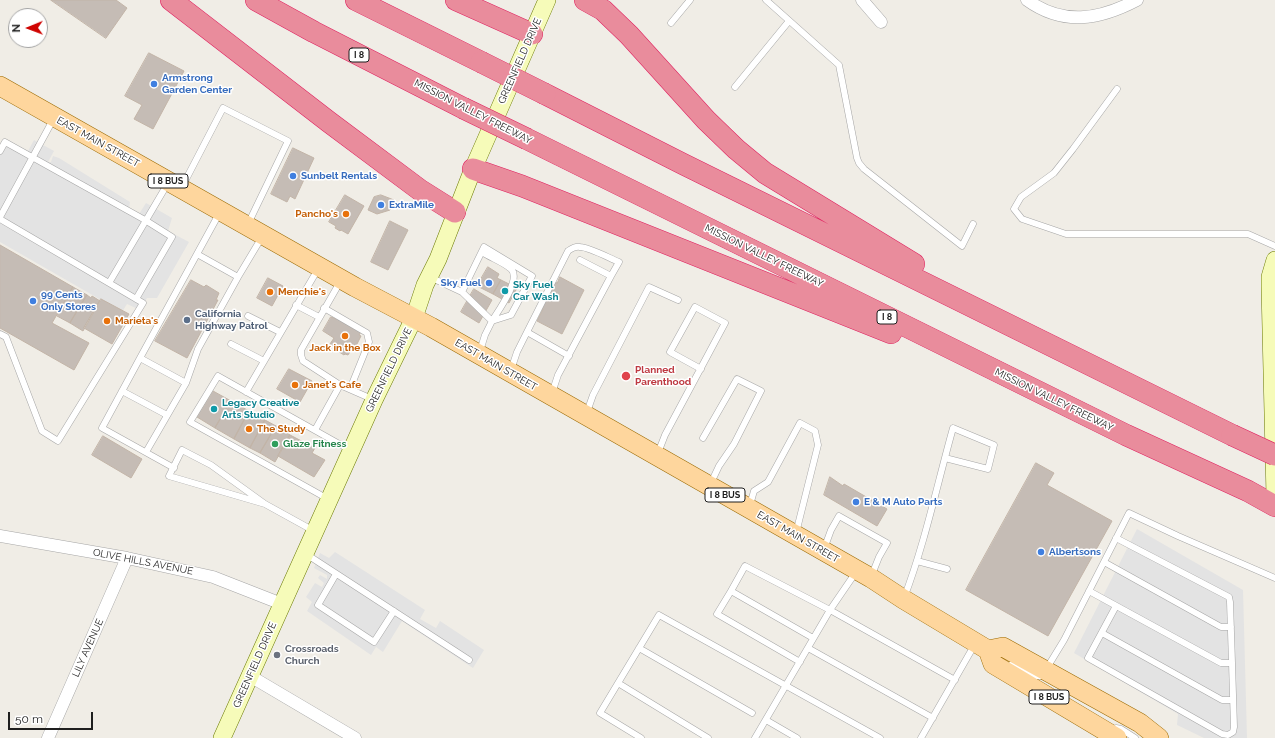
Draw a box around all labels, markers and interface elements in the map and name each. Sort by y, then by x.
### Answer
north arrow [8,8,48,48]
street label: GREENFIELD DRIVE [496,16,544,106]
text: N [10,24,23,33]
road number: I 8 [349,48,369,62]
place label: Armstrong Garden Center [162,72,232,96]
street label: MISSION VALLEY FREEWAY [412,77,534,147]
marker: Armstrong Garden Center [149,79,159,89]
street label: EAST MAIN STREET [55,114,141,170]
place label: Sunbelt Rentals [301,170,377,182]
marker: Sunbelt Rentals [288,171,298,181]
road number: I 8 BUS [148,174,188,188]
place label: ExtraMile [389,199,434,211]
marker: ExtraMile [376,200,386,210]
place label: Pancho's [295,208,338,220]
marker: Pancho's [341,209,351,219]
street label: MISSION VALLEY FREEWAY [703,222,825,290]
place label: Sky Fuel [441,277,481,289]
marker: Sky Fuel [484,278,494,288]
place label: Sky Fuel Car Wash [513,279,559,302]
place label: Menchie's [278,286,326,298]
marker: Sky Fuel Car Wash [500,286,510,296]
marker: Menchie's [265,287,275,297]
place label: 99 Cents Only Stores [41,289,96,312]
marker: 99 Cents Only Stores [28,296,38,306]
place label: California Highway Patrol [195,308,268,332]
road number: I 8 [877,310,897,324]
place label: Marieta's [115,315,158,327]
marker: California Highway Patrol [182,315,192,325]
marker: Marieta's [102,316,112,326]
street label: GREENFIELD DRIVE [363,326,415,414]
marker: Jack in the Box [340,331,350,341]
street label: EAST MAIN STREET [453,337,539,393]
place label: Jack in the Box [309,342,381,354]
place label: Planned Parenthood [635,364,691,388]
street label: MISSION VALLEY FREEWAY [993,366,1115,434]
marker: Planned Parenthood [620,370,632,382]
place label: Janet's Cafe [303,379,361,391]
marker: Janet's Cafe [290,380,300,390]
place label: Legacy Creative Arts Studio [222,397,299,420]
marker: Legacy Creative Arts Studio [209,404,219,414]
place label: The Study [257,423,306,435]
marker: The Study [244,424,254,434]
place label: Glaze Fitness [283,438,346,450]
marker: Glaze Fitness [270,439,280,449]
road number: I 8 BUS [705,488,745,502]
place label: E & M Auto Parts [864,496,943,508]
marker: E & M Auto Parts [851,497,861,507]
street label: EAST MAIN STREET [755,509,841,565]
street label: OLIVE HILLS AVENUE [92,546,194,578]
place label: Albertsons [1049,546,1101,558]
marker: Albertsons [1036,547,1046,557]
street label: LILY AVENUE [70,617,106,679]
street label: GREENFIELD DRIVE [231,620,279,710]
place label: Crossroads Church [285,643,339,666]
marker: Crossroads Church [272,650,282,660]
road number: I 8 BUS [1029,690,1069,704]
scale bar [10,704,95,730]
text: 50 m [15,712,43,726]

